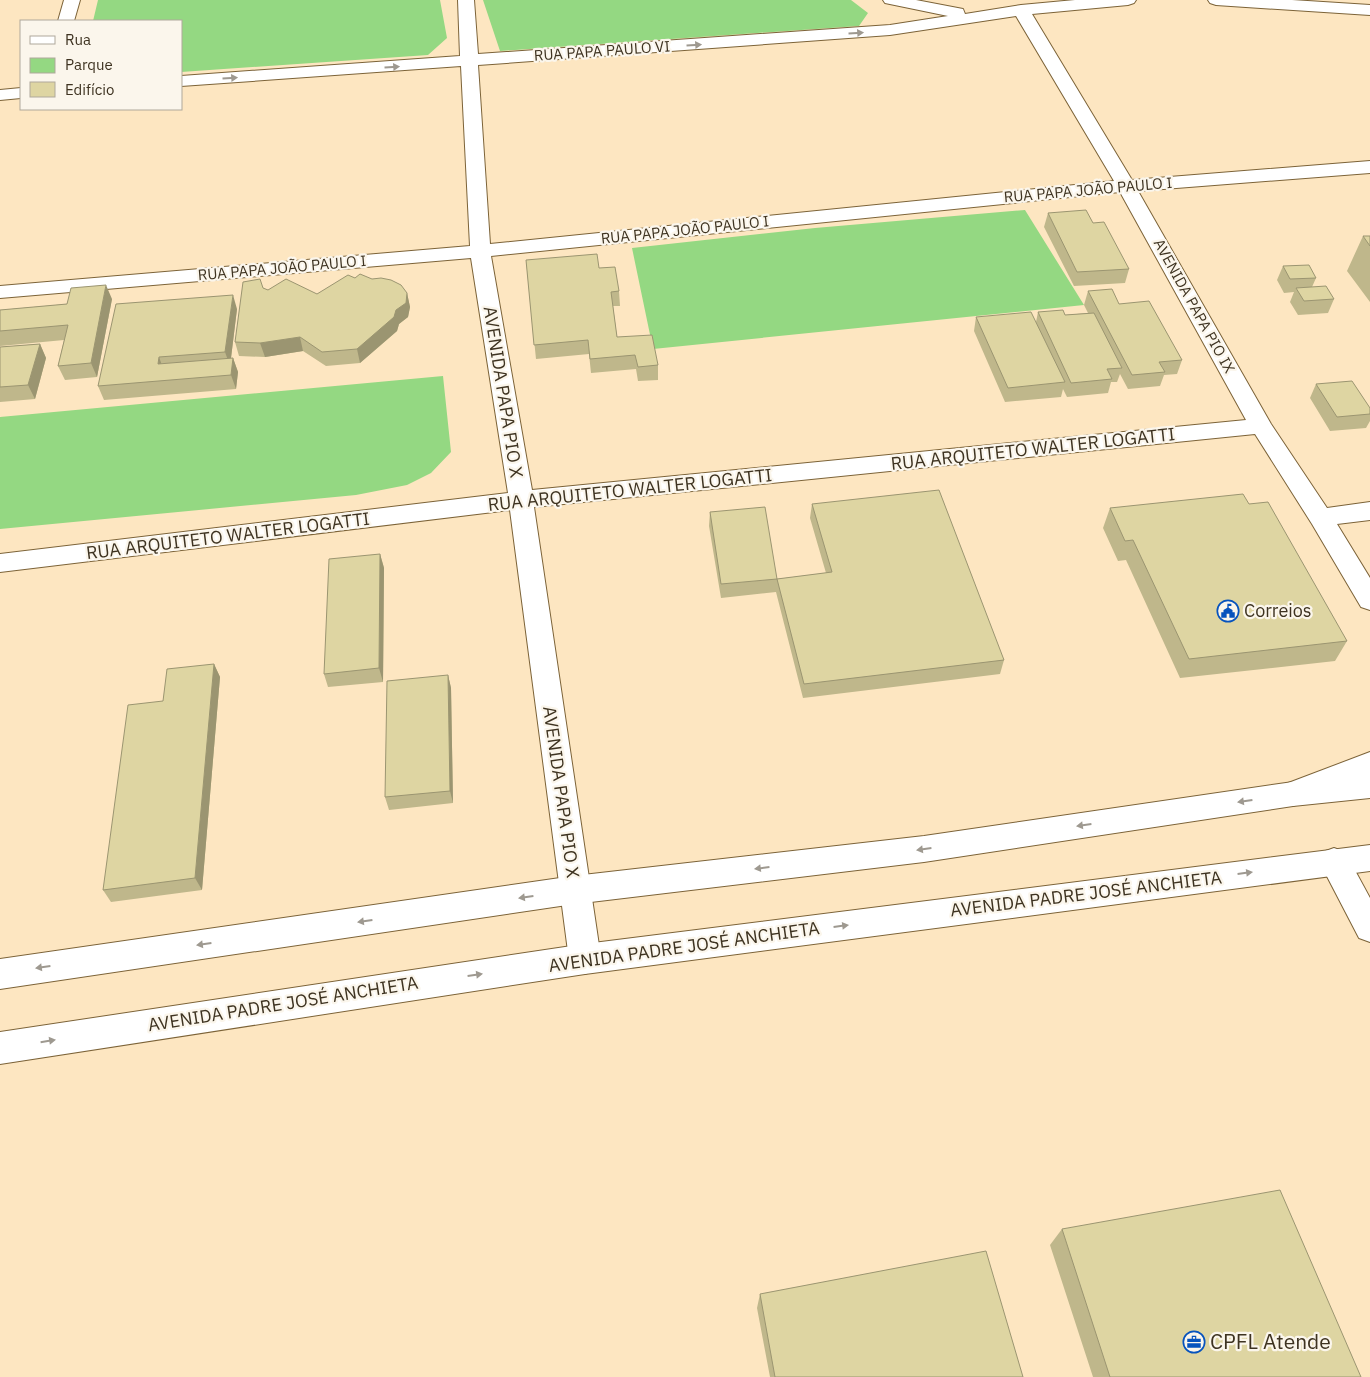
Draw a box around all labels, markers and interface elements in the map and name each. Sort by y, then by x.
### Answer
legend [20,20,182,110]
one-way arrow [848,28,864,36]
text: Rua [65,30,91,49]
street label: RUA PAPA PAULO VI [533,36,671,65]
one-way arrow [686,40,702,48]
text: Parque [65,55,113,74]
one-way arrow [384,62,400,70]
one-way arrow [222,74,238,82]
text: Edifício [65,80,114,99]
street label: RUA PAPA JOÃO PAULO I [1003,173,1173,206]
street label: RUA PAPA JOÃO PAULO I [600,211,770,248]
street label: AVENIDA PAPA PIO IX [1150,235,1239,376]
street label: RUA PAPA JOÃO PAULO I [197,251,367,284]
street label: AVENIDA PAPA PIO X [479,304,528,479]
street label: RUA ARQUITETO WALTER LOGATTI [890,422,1176,475]
street label: RUA ARQUITETO WALTER LOGATTI [487,463,773,516]
street label: RUA ARQUITETO WALTER LOGATTI [85,507,371,564]
public building icon: Correios [1216,599,1240,623]
place label: Correios [1244,599,1312,622]
street label: AVENIDA PAPA PIO X [538,704,585,879]
one-way arrow [1237,798,1253,806]
one-way arrow [1076,821,1092,829]
one-way arrow [915,845,931,853]
one-way arrow [754,864,770,872]
street label: AVENIDA PADRE JOSÉ ANCHIETA [949,865,1223,922]
one-way arrow [1238,869,1254,877]
one-way arrow [517,893,533,901]
street label: AVENIDA PADRE JOSÉ ANCHIETA [547,916,821,977]
one-way arrow [357,917,373,925]
one-way arrow [834,922,850,930]
one-way arrow [196,940,212,948]
one-way arrow [35,964,51,972]
street label: AVENIDA PADRE JOSÉ ANCHIETA [146,971,420,1036]
one-way arrow [467,971,483,979]
one-way arrow [41,1036,57,1044]
place label: CPFL Atende [1210,1327,1331,1355]
office icon: CPFL Atende [1182,1330,1206,1354]

